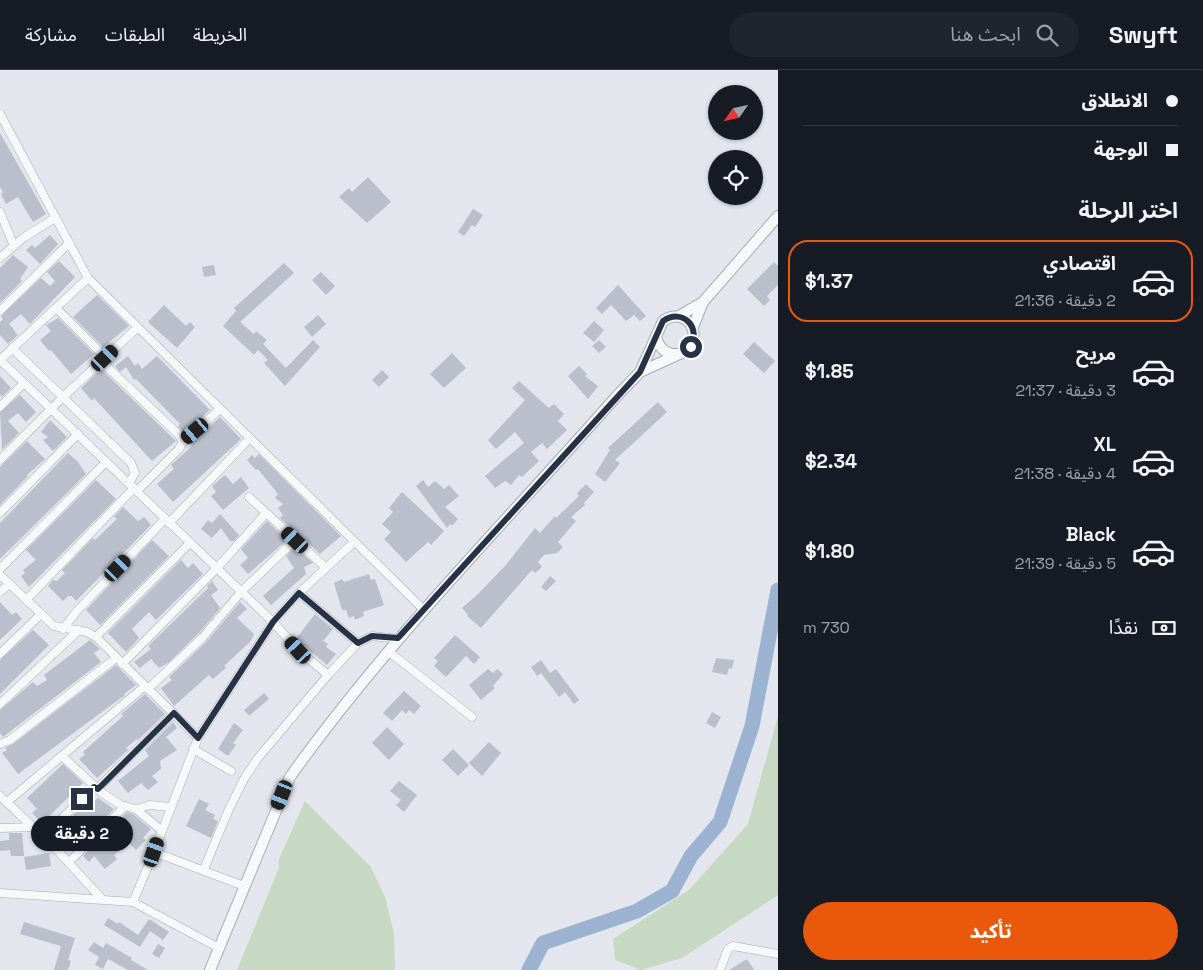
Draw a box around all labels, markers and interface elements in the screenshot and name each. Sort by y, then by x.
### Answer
search box [729,12,1079,57]
text: Swyft [1109,19,1178,50]
icon: search [1033,21,1061,49]
text: ابحث هنا [950,22,1021,47]
text: مشاركة [25,23,77,46]
text: الطبقات [105,23,165,46]
text: الخريطة [193,23,247,46]
north arrow [708,85,762,140]
map controls [708,85,763,205]
text: الانطلاق [1082,88,1148,113]
text: الوجهة [1094,137,1148,162]
button: locate [708,150,763,205]
text: اختر الرحلة [1078,196,1178,224]
text: اقتصادي [1043,251,1116,276]
icon: car [1131,259,1176,304]
text: $1.37 [805,269,853,294]
text: 2 دقيقة · 21:36 [1015,290,1116,311]
route start [680,336,702,358]
text: مريح [1076,341,1116,366]
car [88,342,121,374]
icon: car [1131,349,1176,394]
text: $1.85 [805,359,854,384]
text: 3 دقيقة · 21:37 [1015,380,1116,401]
car [178,416,211,446]
text: XL [1093,432,1116,457]
icon: car [1131,439,1176,484]
text: $2.34 [805,449,857,474]
text: 4 دقيقة · 21:38 [1014,463,1116,484]
text: Black [1066,522,1116,547]
car [278,524,311,556]
icon: car [1131,529,1176,574]
text: $1.80 [805,539,854,564]
car [102,552,133,584]
text: 5 دقيقة · 21:39 [1015,553,1116,574]
icon: cash [1150,614,1178,642]
text: نقدًا [1109,615,1138,640]
text: 730 m [803,617,850,638]
car [282,634,313,666]
car [269,778,294,812]
route end [71,788,93,810]
callout: 2 دقيقة [31,816,133,852]
text: 2 دقيقة [55,823,109,844]
car [142,835,165,869]
button: تأكيد [803,902,1178,960]

